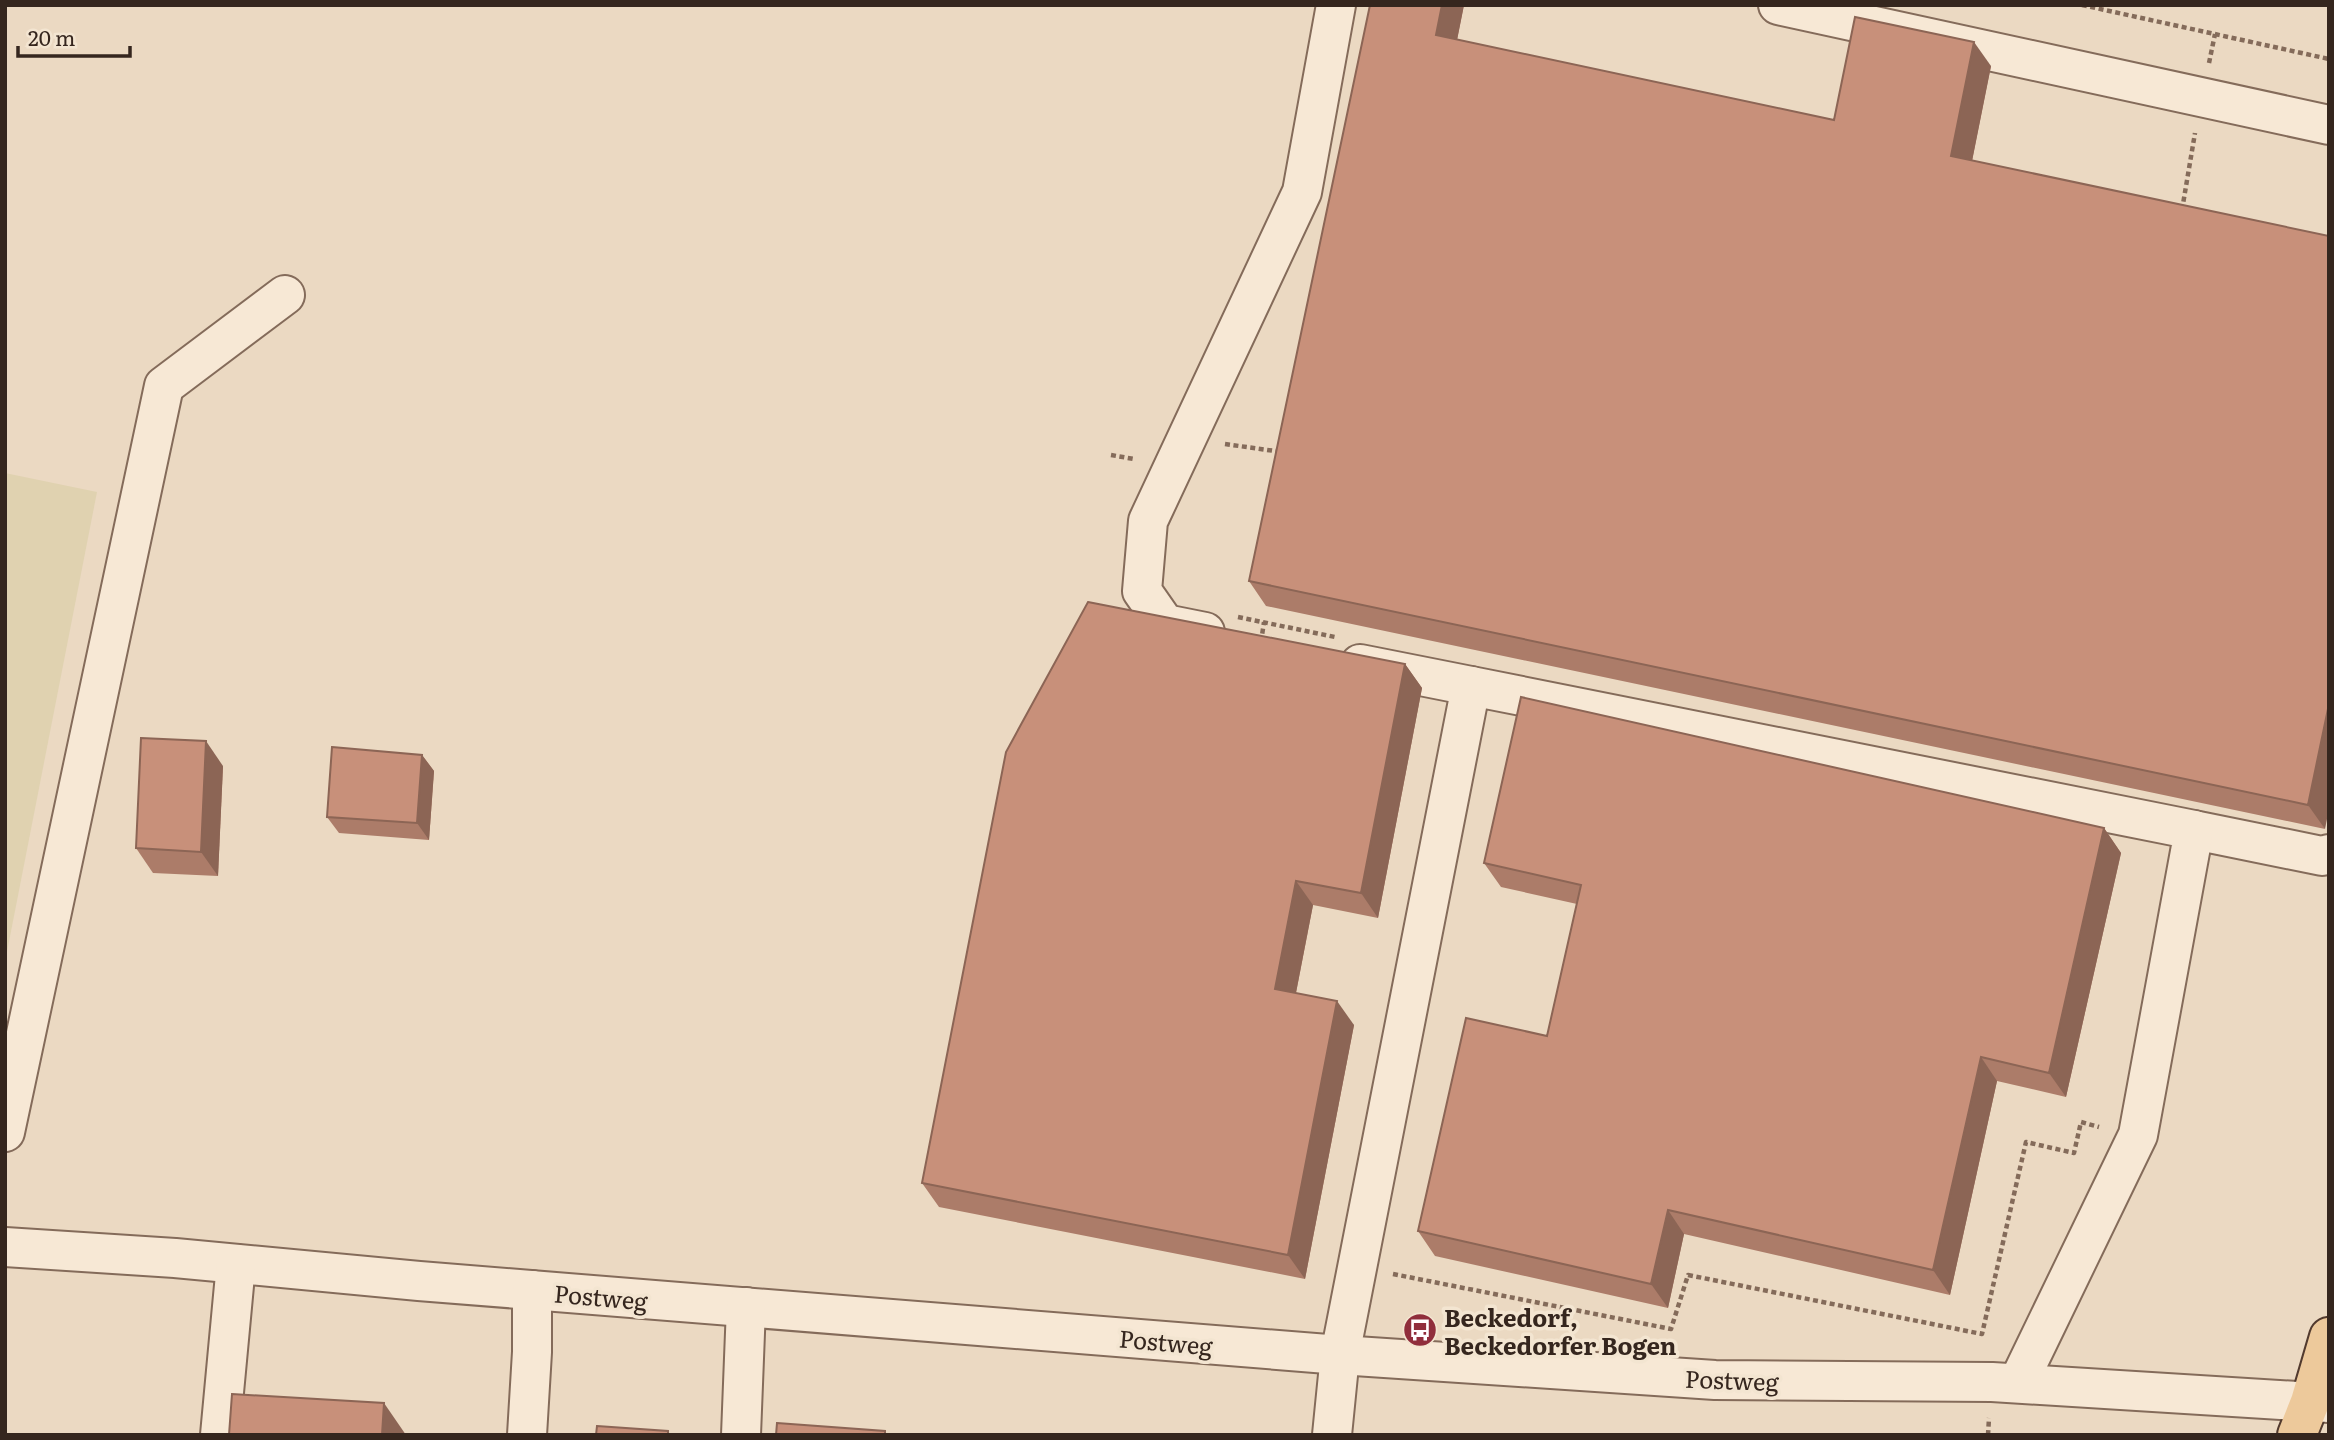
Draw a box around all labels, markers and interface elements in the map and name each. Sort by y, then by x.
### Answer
scale bar [18,14,130,58]
text: 20 m [28,21,75,52]
street label: Postweg [553,1274,650,1318]
place label: Beckedorf, Beckedorfer Bogen [1444,1299,1677,1362]
bus stop icon: Beckedorf, Beckedorfer Bogen [1401,1311,1439,1349]
street label: Postweg [1118,1319,1215,1363]
street label: Postweg [1684,1360,1780,1398]

